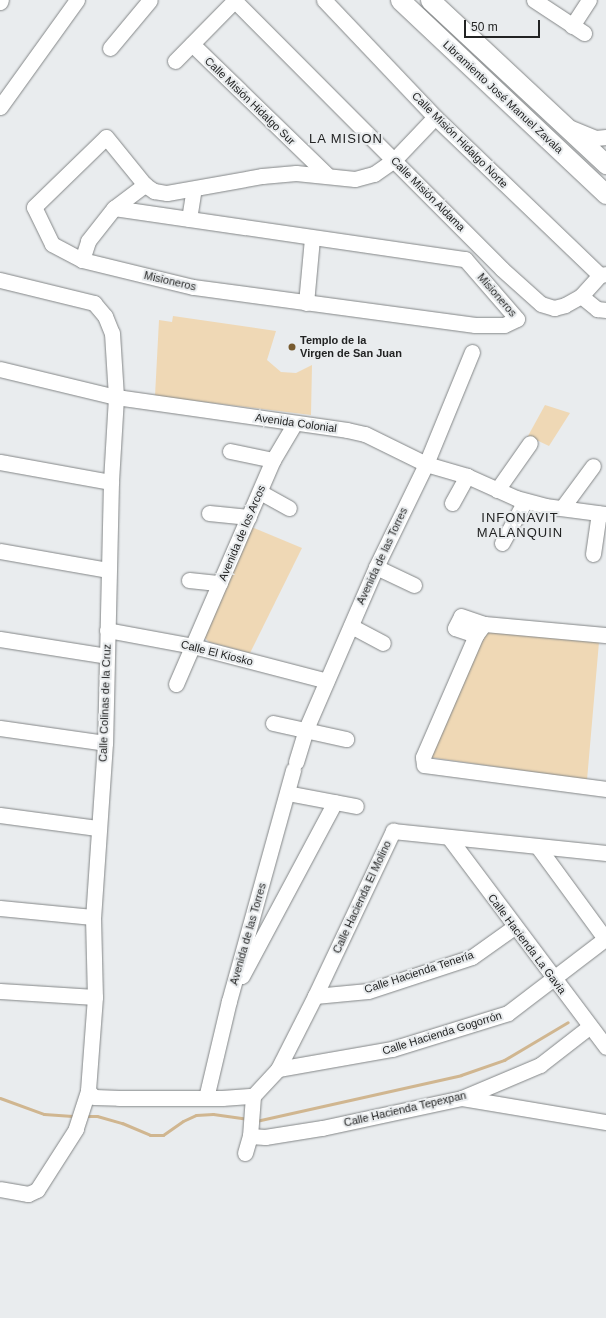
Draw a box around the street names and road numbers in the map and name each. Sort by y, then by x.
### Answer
street label: Libramiento José Manuel Zavala [440,38,566,156]
street label: Calle Misión Hidalgo Sur [202,54,298,148]
street label: Calle Misión Hidalgo Norte [409,89,511,191]
street label: Calle Misión Aldama [388,154,468,234]
street label: Misioneros [143,269,197,293]
street label: Misioneros [475,271,519,319]
street label: Avenida Colonial [254,411,338,435]
street label: Avenida de los Arcos [216,483,268,583]
street label: Avenida de las Torres [354,505,410,607]
street label: Calle El Kiosko [180,638,254,668]
street label: Calle Colinas de la Cruz [96,644,114,762]
street label: Calle Hacienda El Molino [330,839,394,955]
street label: Avenida de las Torres [227,881,269,987]
street label: Calle Hacienda La Gavia [485,891,569,997]
street label: Calle Hacienda Tenería [363,948,475,996]
street label: Calle Hacienda Gogorrón [381,1009,503,1057]
street label: Calle Hacienda Tepexpan [342,1088,468,1130]

